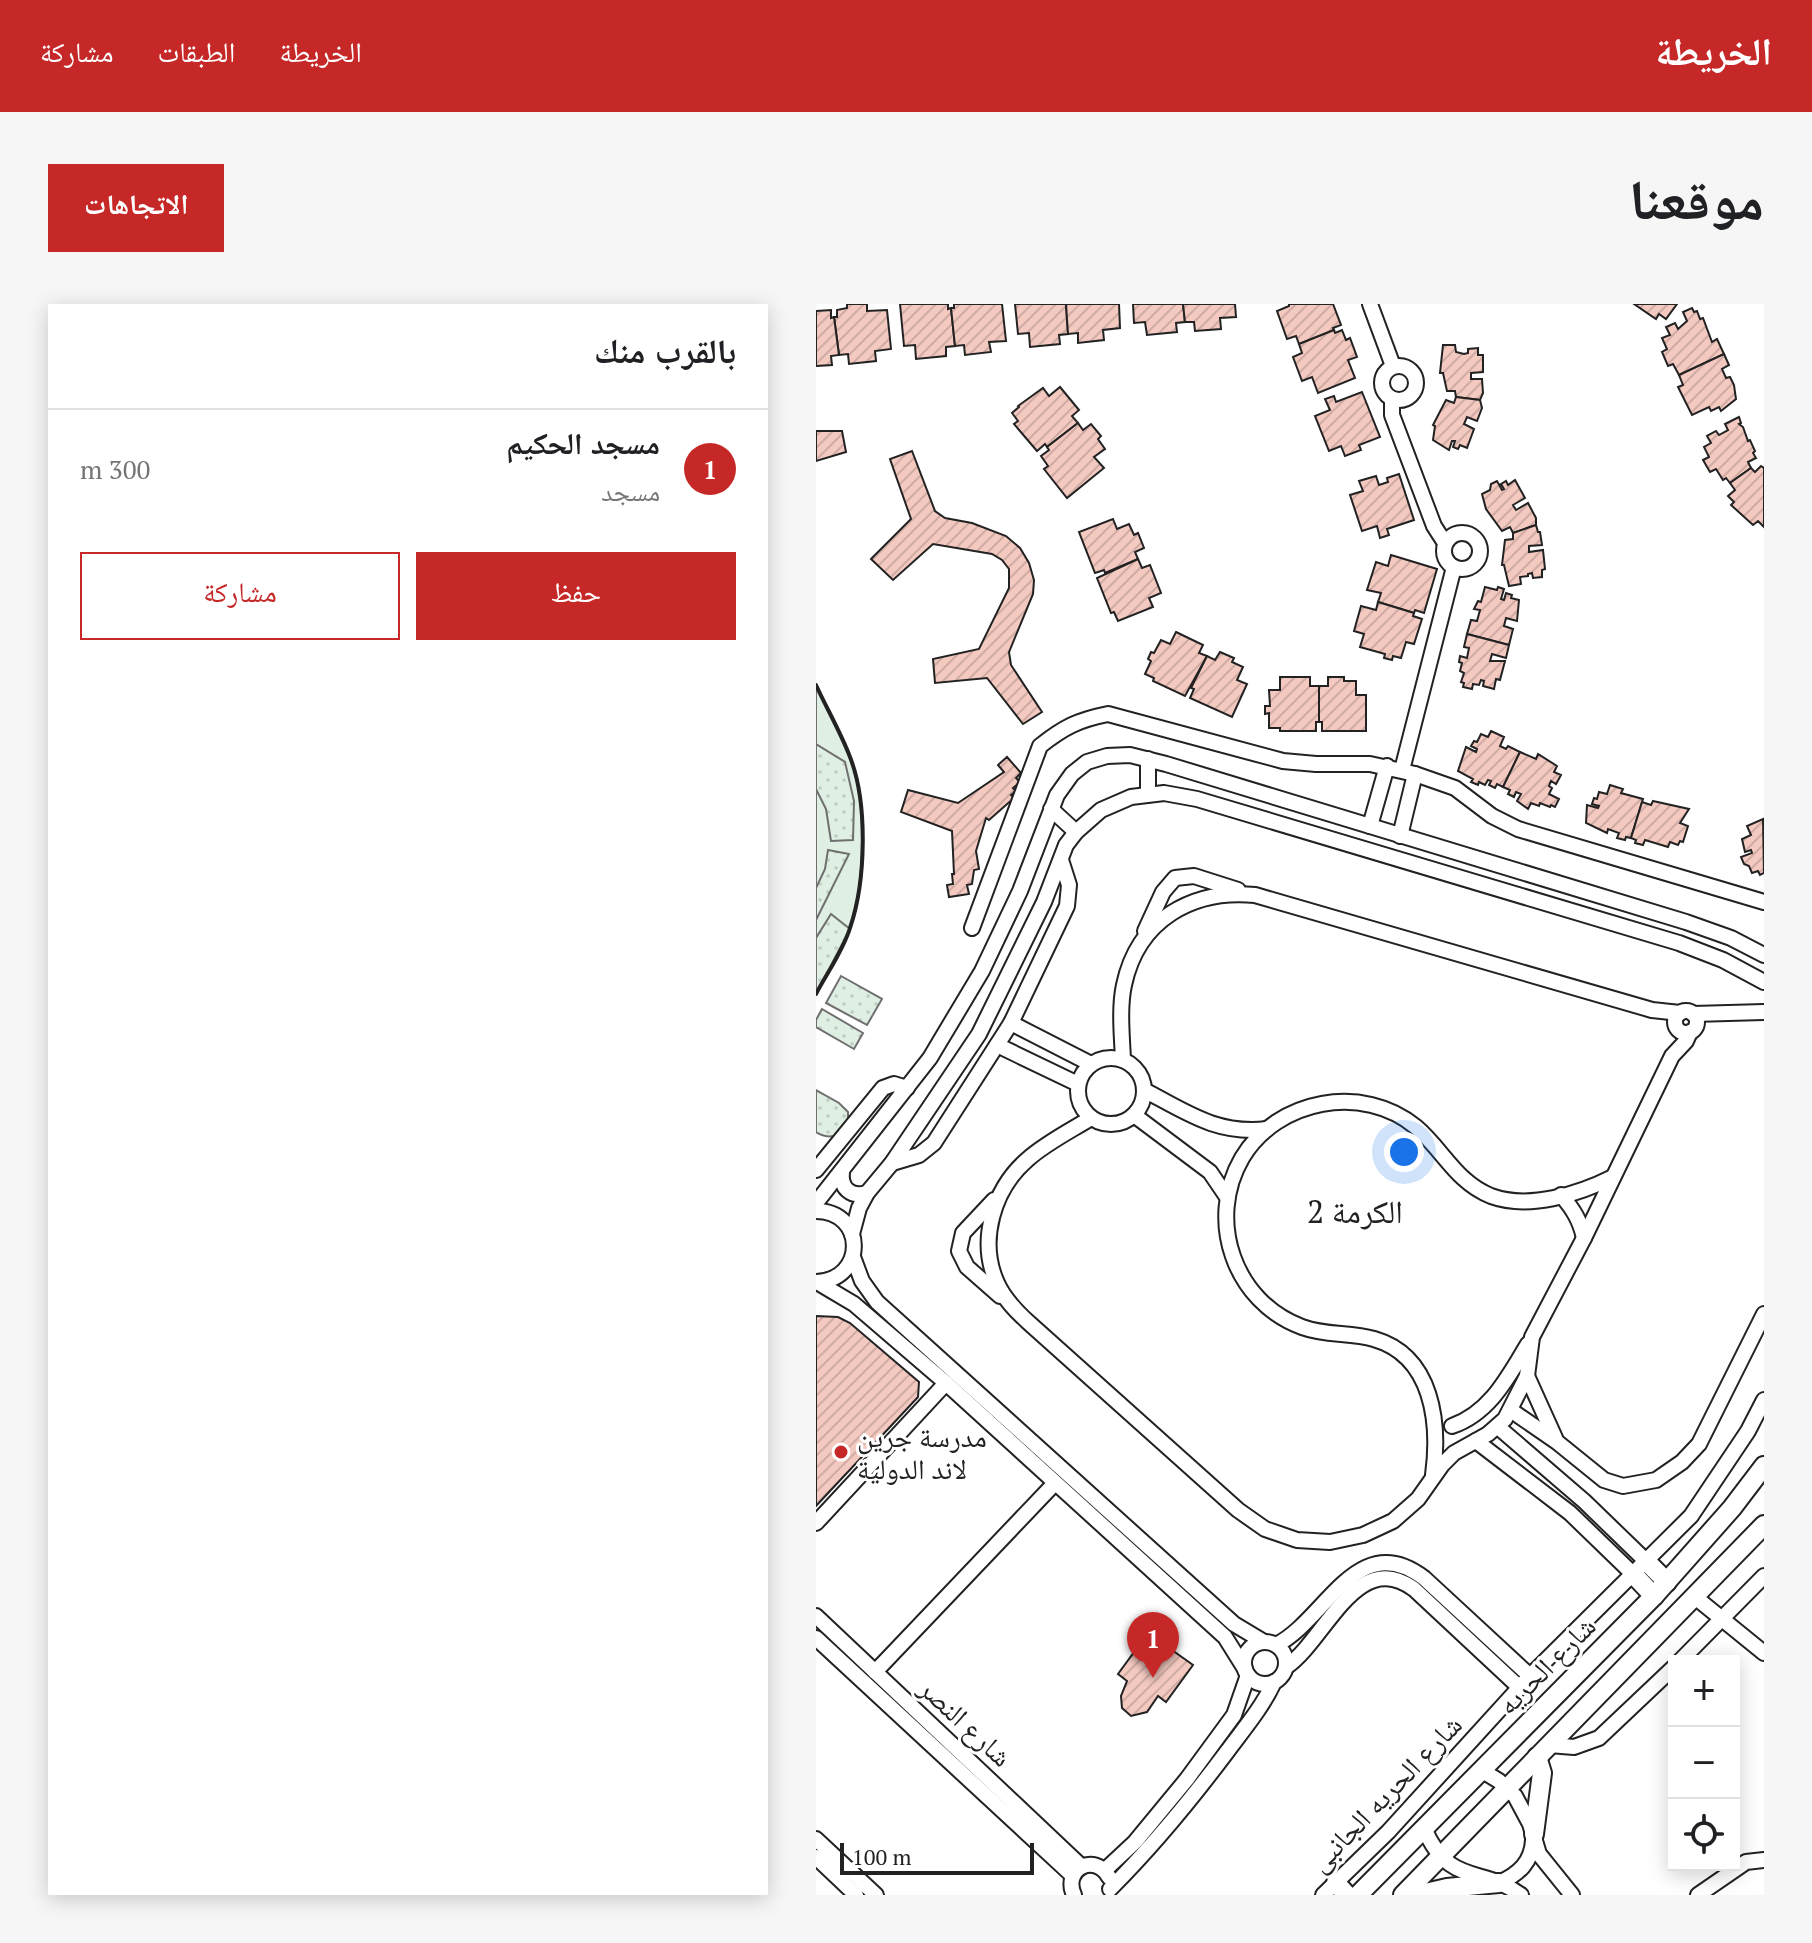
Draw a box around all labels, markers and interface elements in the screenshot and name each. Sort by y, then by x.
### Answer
text: الخريطة [1655,26,1772,76]
text: مشاركة [40,33,114,70]
text: الطبقات [158,33,235,70]
text: الخريطة [279,33,362,70]
text: موقعنا [1629,162,1764,236]
button: الاتجاهات [48,164,224,252]
text: بالقرب منك [594,328,736,373]
text: مسجد الحكيم [506,423,660,463]
text: 300 m [80,452,150,486]
text: 1 [703,452,717,486]
text: مسجد [601,474,660,508]
button: مشاركة [80,552,400,640]
button: حفظ [416,552,736,640]
your location [1384,1132,1424,1172]
district label: الكرمة 2 [1307,1190,1403,1232]
place label: مدرسة جرين لاند الدولية [857,1418,987,1487]
marker: مدرسة جرين لاند الدولية [832,1443,850,1461]
street label: شارع الحريه [1489,1608,1603,1722]
pin: 1 [1127,1612,1179,1678]
map controls [1668,1655,1740,1871]
button: + [1668,1655,1740,1727]
street label: شارع النصر [911,1669,1020,1774]
street label: شارع الحريه الجانبى [1300,1706,1470,1880]
button: − [1668,1727,1740,1799]
button: locate [1668,1799,1740,1871]
scale bar [840,1839,1034,1875]
text: 100 m [852,1842,912,1871]

